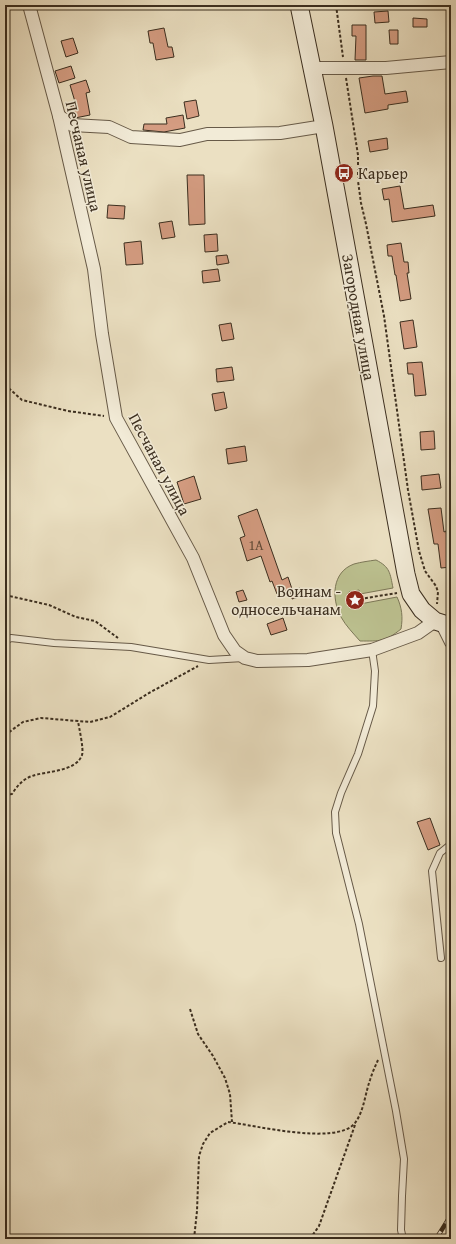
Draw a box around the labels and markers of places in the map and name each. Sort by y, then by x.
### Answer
place label: Карьер [358,161,408,185]
bus stop icon: Карьер [333,162,355,184]
place label: Воинам - односельчанам [231,579,342,621]
place icon: Воинам - односельчанам [344,589,366,611]

